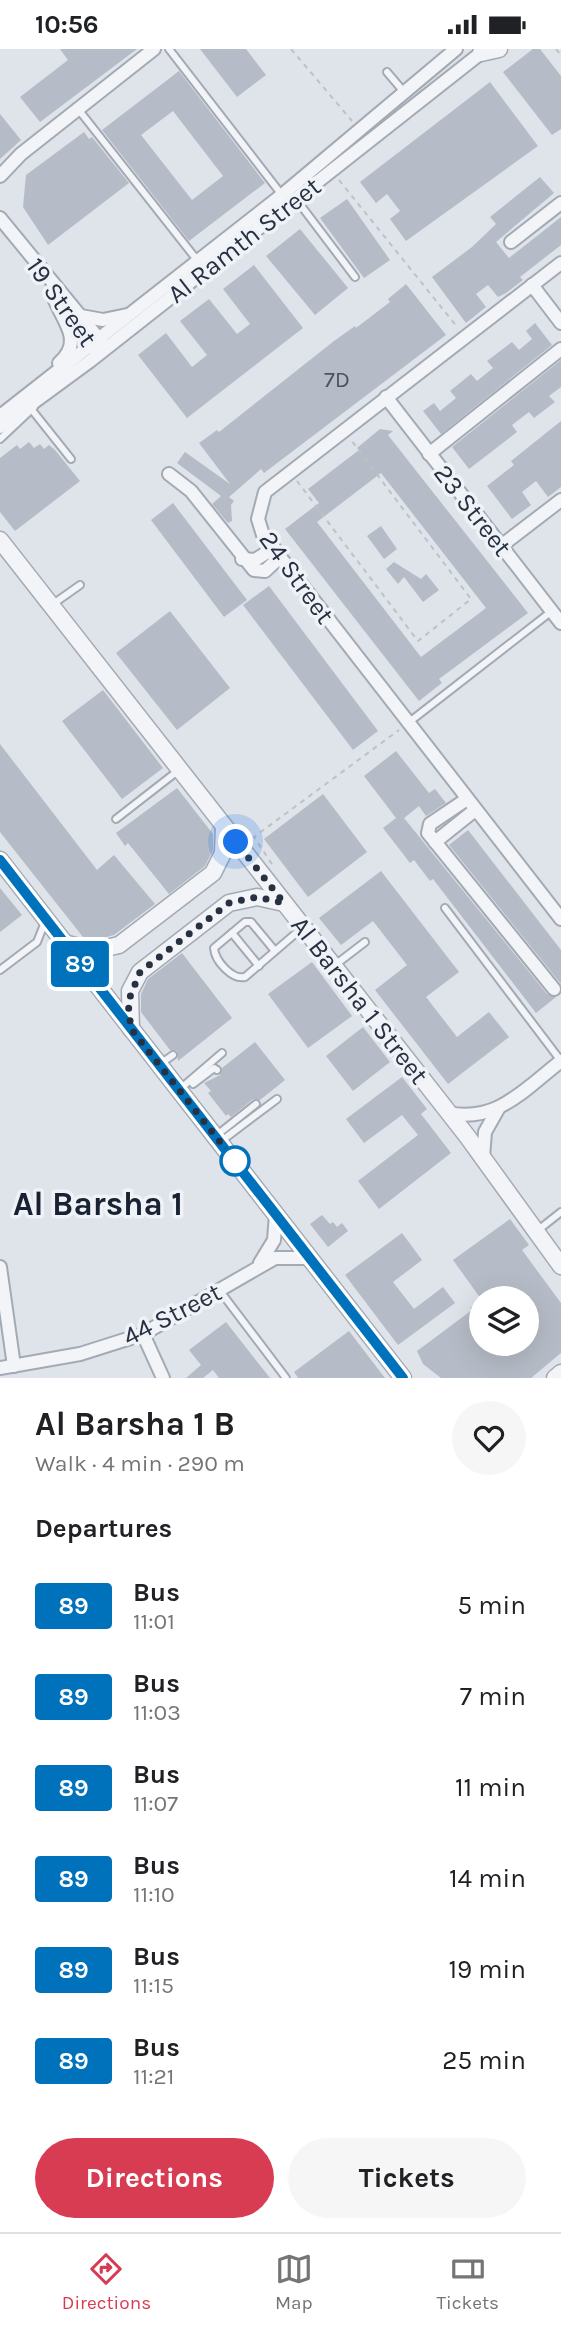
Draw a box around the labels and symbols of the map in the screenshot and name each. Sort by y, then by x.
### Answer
street label: Al Ramth Street [161,171,327,310]
street label: 19 Street [20,252,103,353]
house number: 7D [324,366,350,393]
street label: 23 Street [427,458,518,563]
street label: 24 Street [253,525,341,630]
your location [218,824,253,859]
street label: Al Barsha 1 Street [285,910,435,1090]
line badge: 89 [48,941,112,987]
unlabelled marker [220,1146,250,1176]
district label: Al Barsha 1 [13,1185,183,1223]
street label: 44 Street [118,1276,227,1352]

